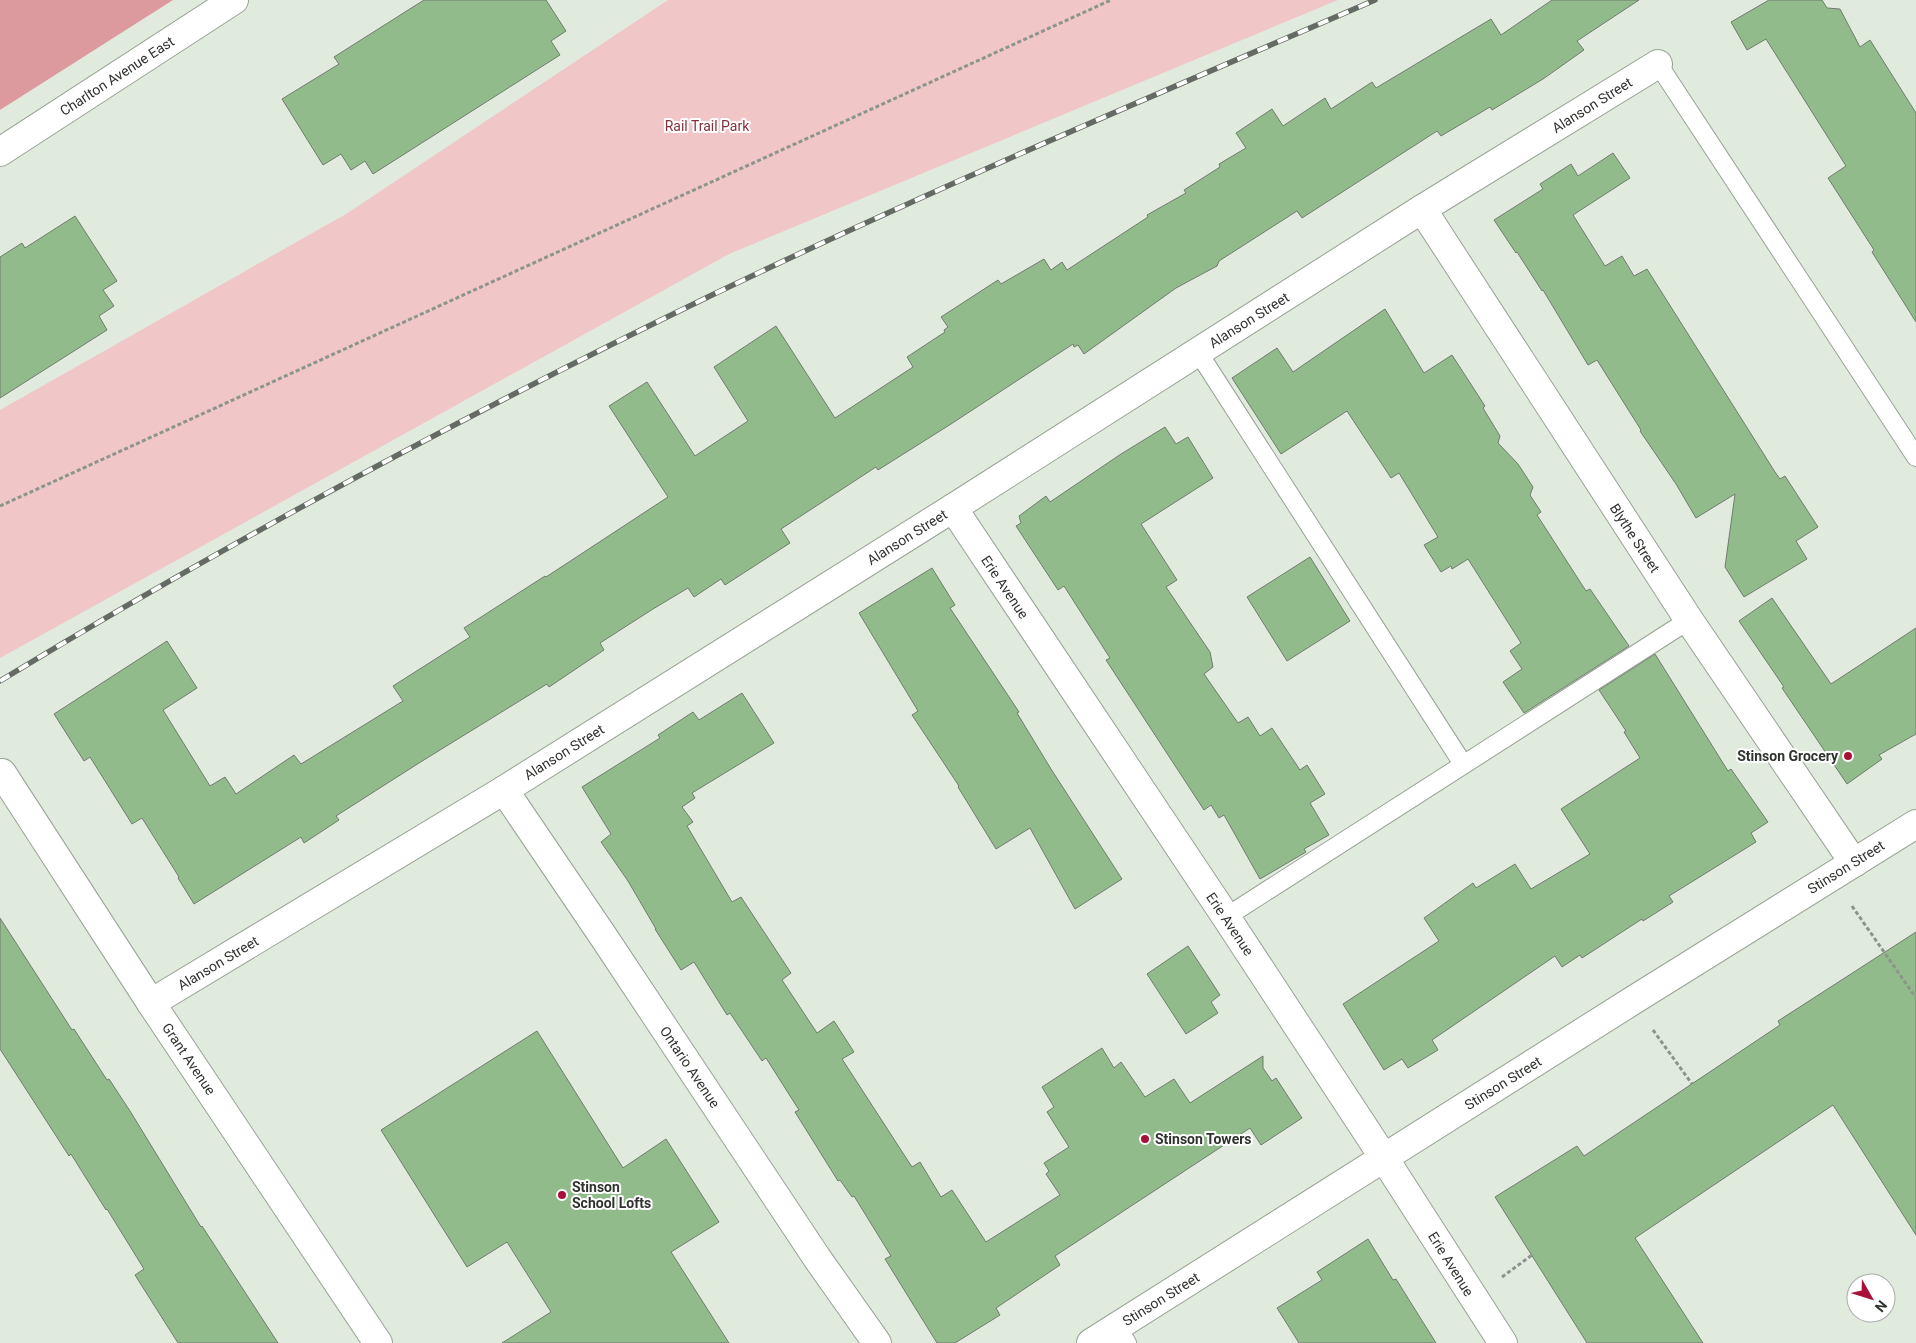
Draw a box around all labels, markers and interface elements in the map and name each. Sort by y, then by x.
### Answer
street label: Charlton Avenue East [57,33,177,119]
street label: Alanson Street [1549,74,1635,136]
park label: Rail Trail Park [665,118,750,134]
street label: Alanson Street [1206,289,1292,351]
street label: Blythe Street [1607,501,1663,576]
street label: Alanson Street [864,506,950,568]
street label: Erie Avenue [978,552,1032,622]
street label: Alanson Street [521,721,607,783]
place label: Stinson Grocery [1737,748,1839,764]
marker: Stinson Grocery [1842,750,1854,762]
street label: Stinson Street [1805,837,1888,897]
street label: Erie Avenue [1203,889,1257,959]
street label: Alanson Street [175,932,262,993]
street label: Grant Avenue [159,1020,219,1098]
street label: Ontario Avenue [657,1023,723,1111]
street label: Stinson Street [1462,1053,1545,1113]
place label: Stinson Towers [1155,1131,1252,1147]
marker: Stinson Towers [1139,1133,1151,1145]
place label: Stinson School Lofts [572,1179,651,1211]
marker: Stinson School Lofts [556,1189,568,1201]
street label: Erie Avenue [1425,1229,1477,1299]
street label: Stinson Street [1120,1269,1203,1329]
north arrow [1846,1273,1896,1323]
text: N [1872,1297,1890,1315]

